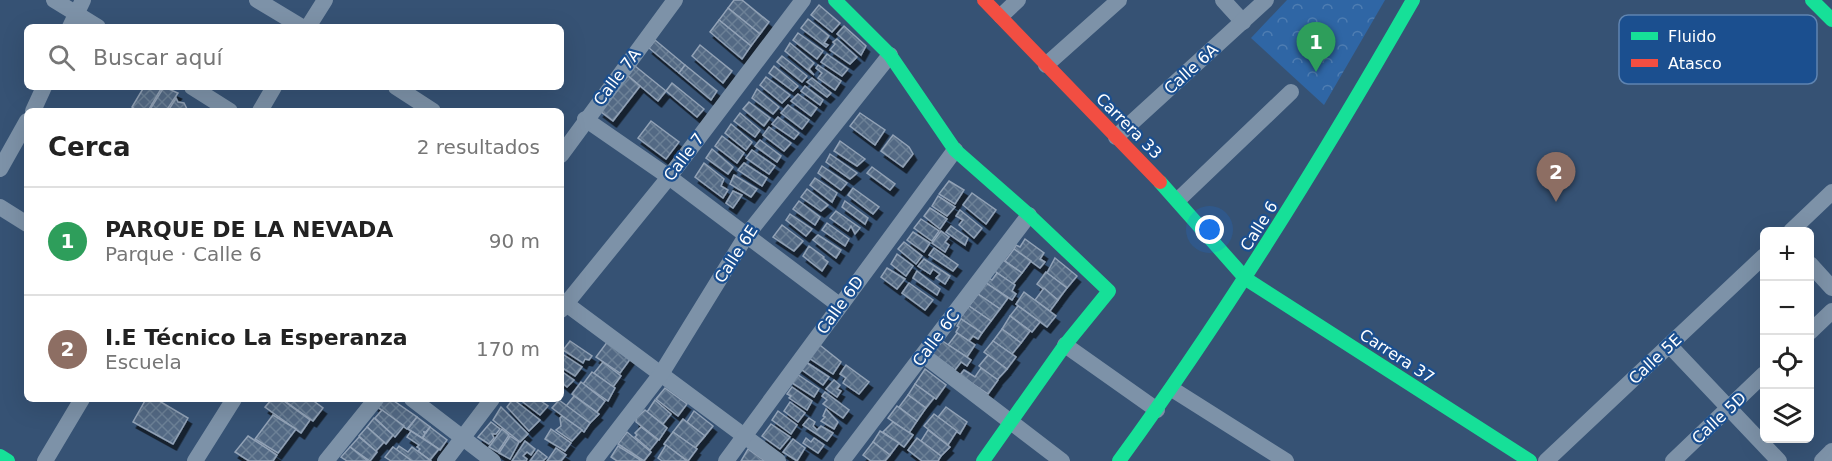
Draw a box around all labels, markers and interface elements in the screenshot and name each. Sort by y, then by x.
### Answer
legend [1619,15,1817,84]
pin: 1 [1296,22,1336,72]
search box [24,24,564,90]
text: Fluido [1668,27,1716,46]
street label: Calle 6A [1160,40,1222,98]
icon: search [45,41,78,74]
text: Buscar aquí [93,45,223,70]
street label: Calle 7A [590,45,644,109]
text: Atasco [1668,54,1722,73]
street label: Carrera 33 [1092,89,1166,163]
street label: Calle 7 [660,129,708,185]
text: Cerca [48,132,131,162]
text: 2 resultados [417,135,540,159]
pin: 2 [1536,152,1576,202]
street label: Calle 6 [1236,198,1282,254]
your location [1195,215,1224,244]
text: PARQUE DE LA NEVADA [105,217,393,242]
street label: Calle 6E [710,222,762,286]
map controls [1760,227,1814,443]
button: + [1760,227,1814,281]
text: 1 [61,229,74,253]
text: 90 m [489,229,540,253]
text: Parque · Calle 6 [105,242,262,266]
street label: Calle 6D [813,272,867,338]
button: − [1760,281,1814,335]
street label: Calle 6C [909,306,963,370]
text: I.E Técnico La Esperanza [105,325,408,350]
street label: Carrera 37 [1356,325,1438,387]
street label: Calle 5E [1625,330,1685,388]
button: locate [1760,335,1814,389]
text: 2 [61,337,74,361]
text: 170 m [476,337,540,361]
text: Escuela [105,350,182,374]
street label: Calle 5D [1688,388,1750,448]
button: layers [1760,389,1814,443]

